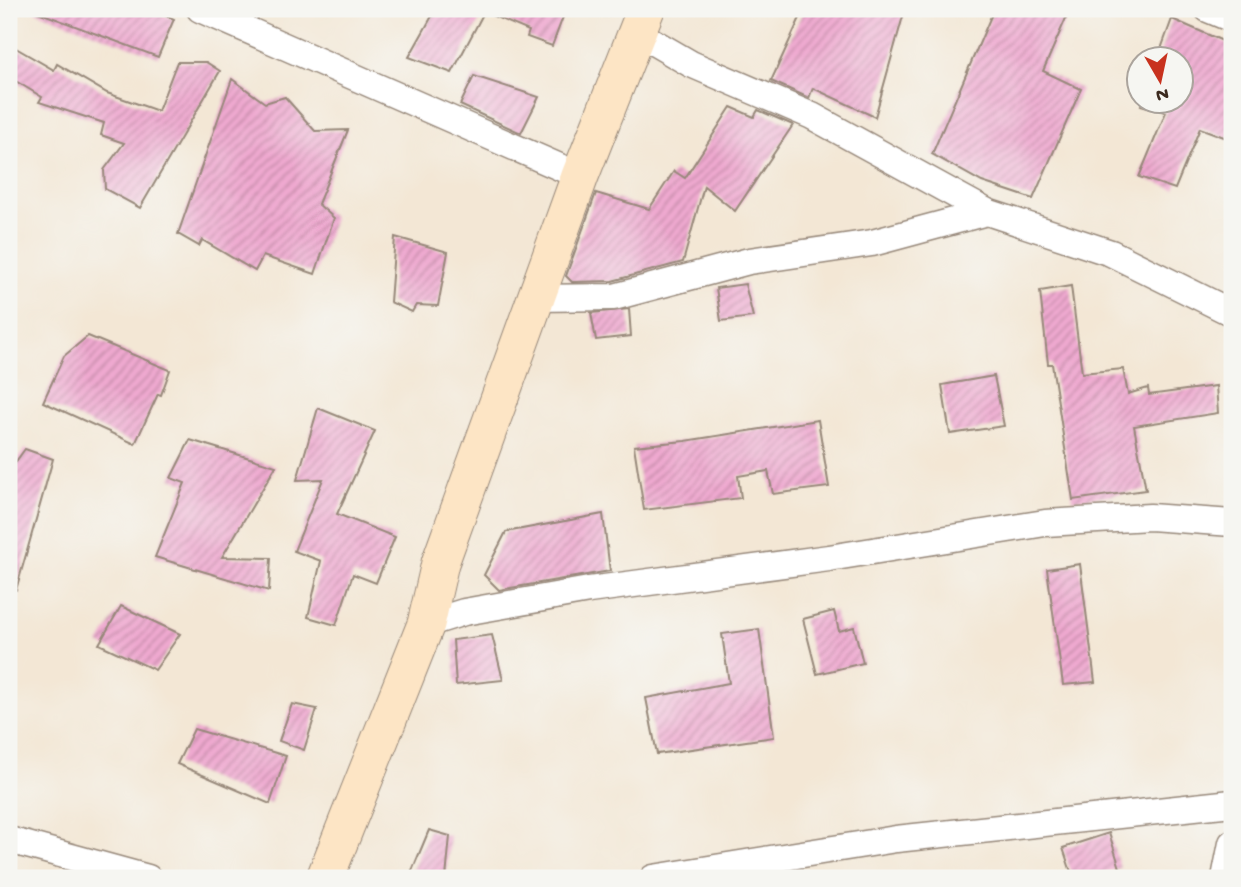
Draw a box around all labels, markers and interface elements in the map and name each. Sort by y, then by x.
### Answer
north arrow [1126,46,1196,116]
text: N [1154,81,1170,106]

